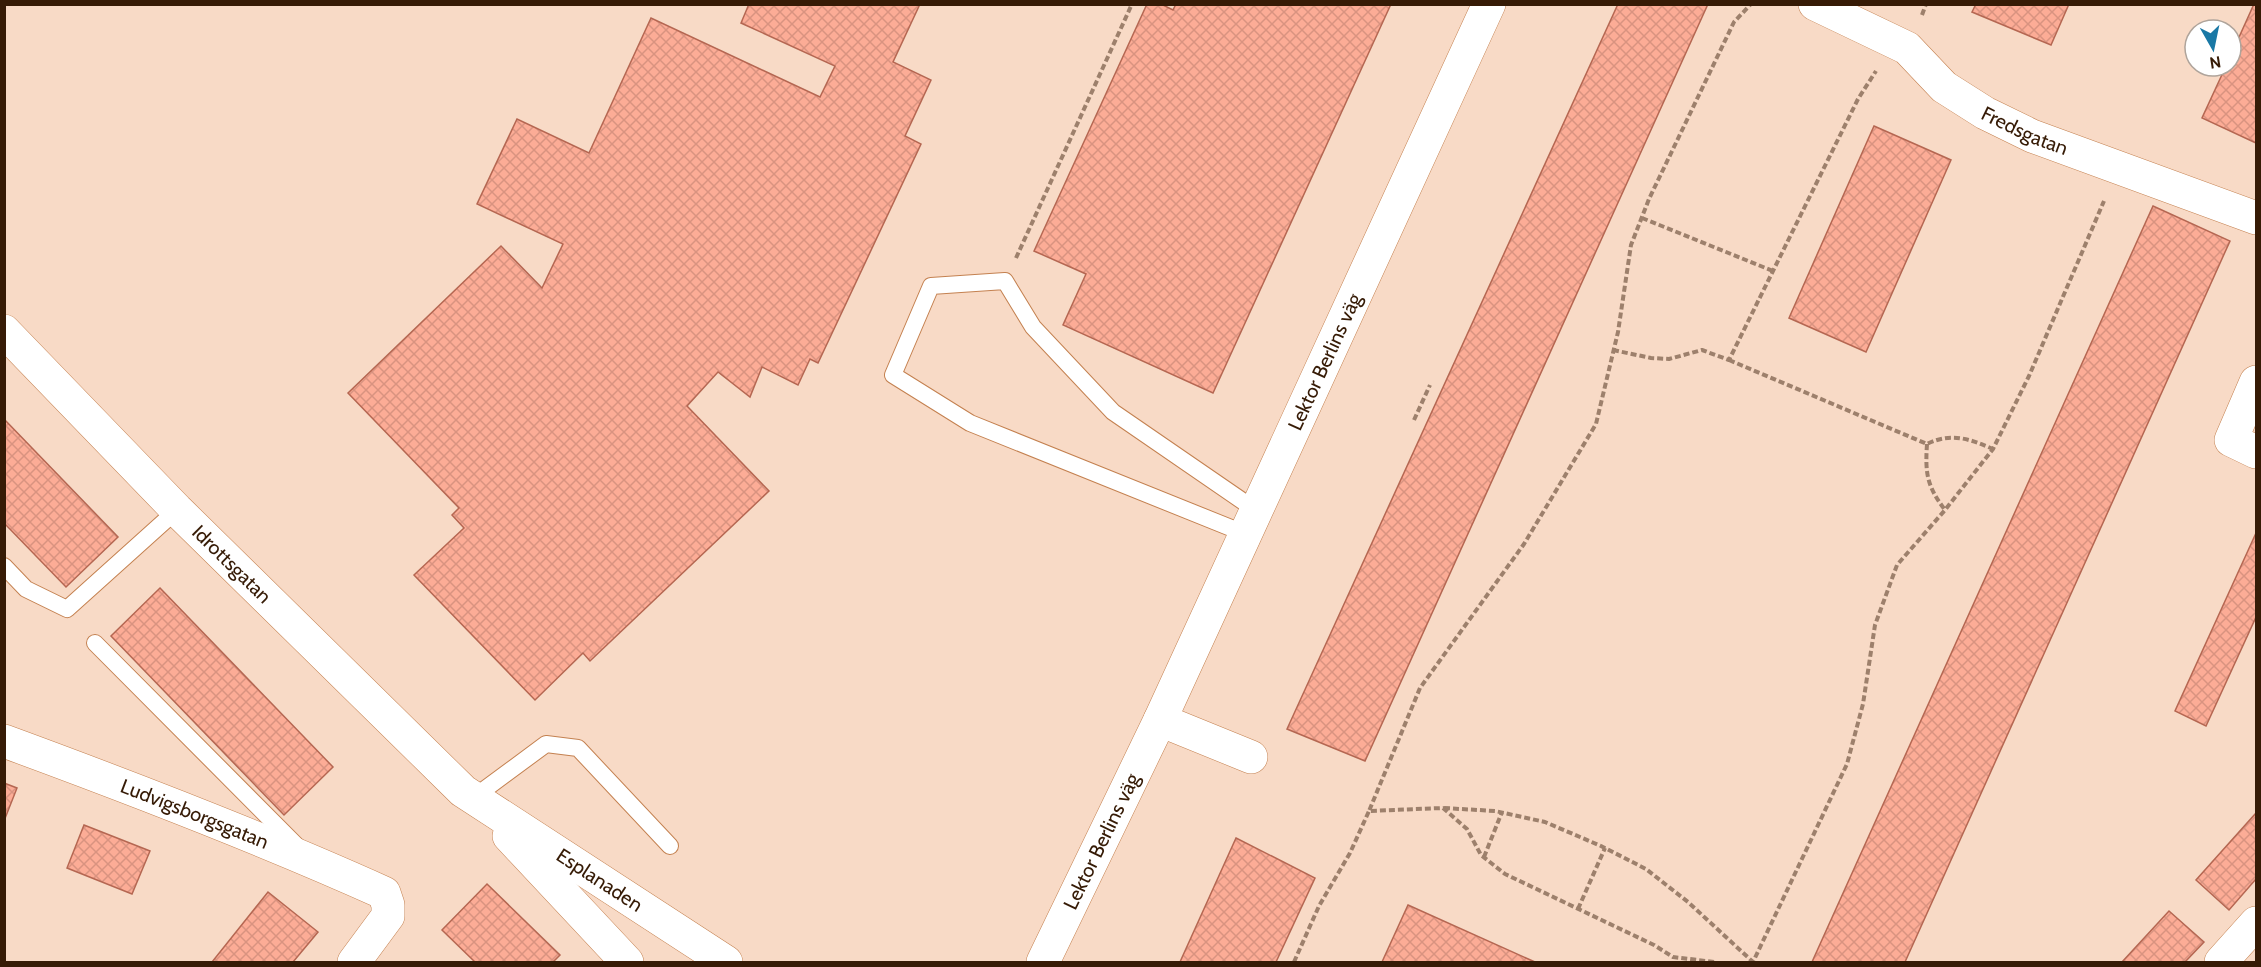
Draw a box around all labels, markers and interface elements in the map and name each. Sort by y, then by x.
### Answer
north arrow [2183,18,2243,78]
text: N [2208,52,2222,73]
street label: Fredsgatan [1978,101,2071,160]
street label: Lektor Berlins väg [1283,288,1367,434]
street label: Idrottsgatan [187,520,277,608]
street label: Lektor Berlins väg [1058,768,1145,913]
street label: Ludvigsborgsgatan [117,774,272,854]
street label: Esplanaden [552,843,647,917]

